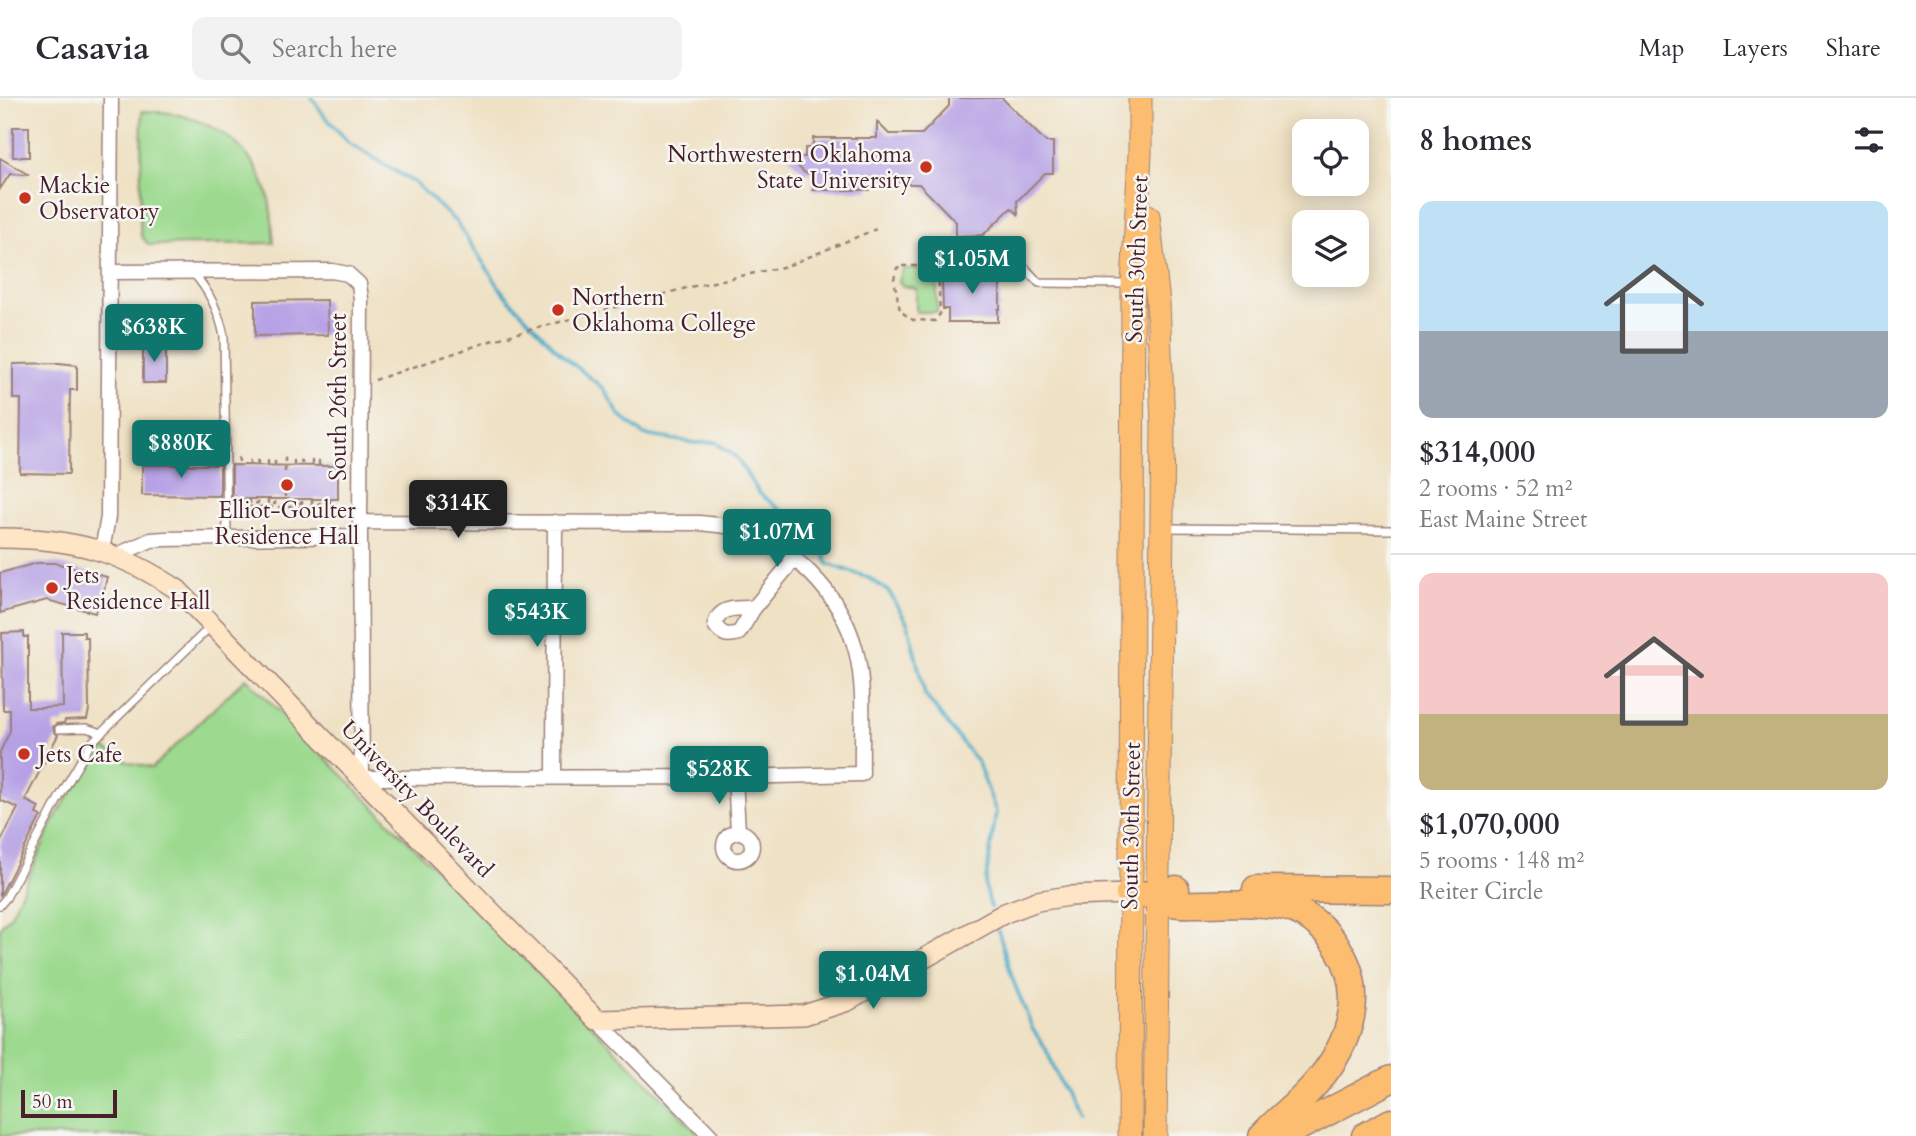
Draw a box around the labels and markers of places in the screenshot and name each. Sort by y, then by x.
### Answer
place label: Northwestern Oklahoma State University [667,139,912,196]
marker: Northwestern Oklahoma State University [918,159,934,175]
place label: Mackie Observatory [39,170,160,227]
marker: Mackie Observatory [17,190,33,206]
pin: $1.05M [915,236,1029,296]
place label: Northern Oklahoma College [572,282,756,339]
marker: Northern Oklahoma College [550,302,566,318]
pin: $638K [105,304,203,364]
pin: $880K [132,420,230,480]
marker: Elliot-Goulter Residence Hall [279,477,295,493]
pin: $314K [409,480,507,540]
place label: Elliot-Goulter Residence Hall [215,495,359,552]
pin: $1.07M [720,510,834,569]
place label: Jets Residence Hall [63,560,210,617]
marker: Jets Residence Hall [44,580,60,596]
pin: $543K [488,589,586,649]
place label: Jets Cafe [35,739,122,770]
marker: Jets Cafe [16,746,32,762]
pin: $528K [670,746,768,806]
pin: $1.04M [816,951,930,1011]

